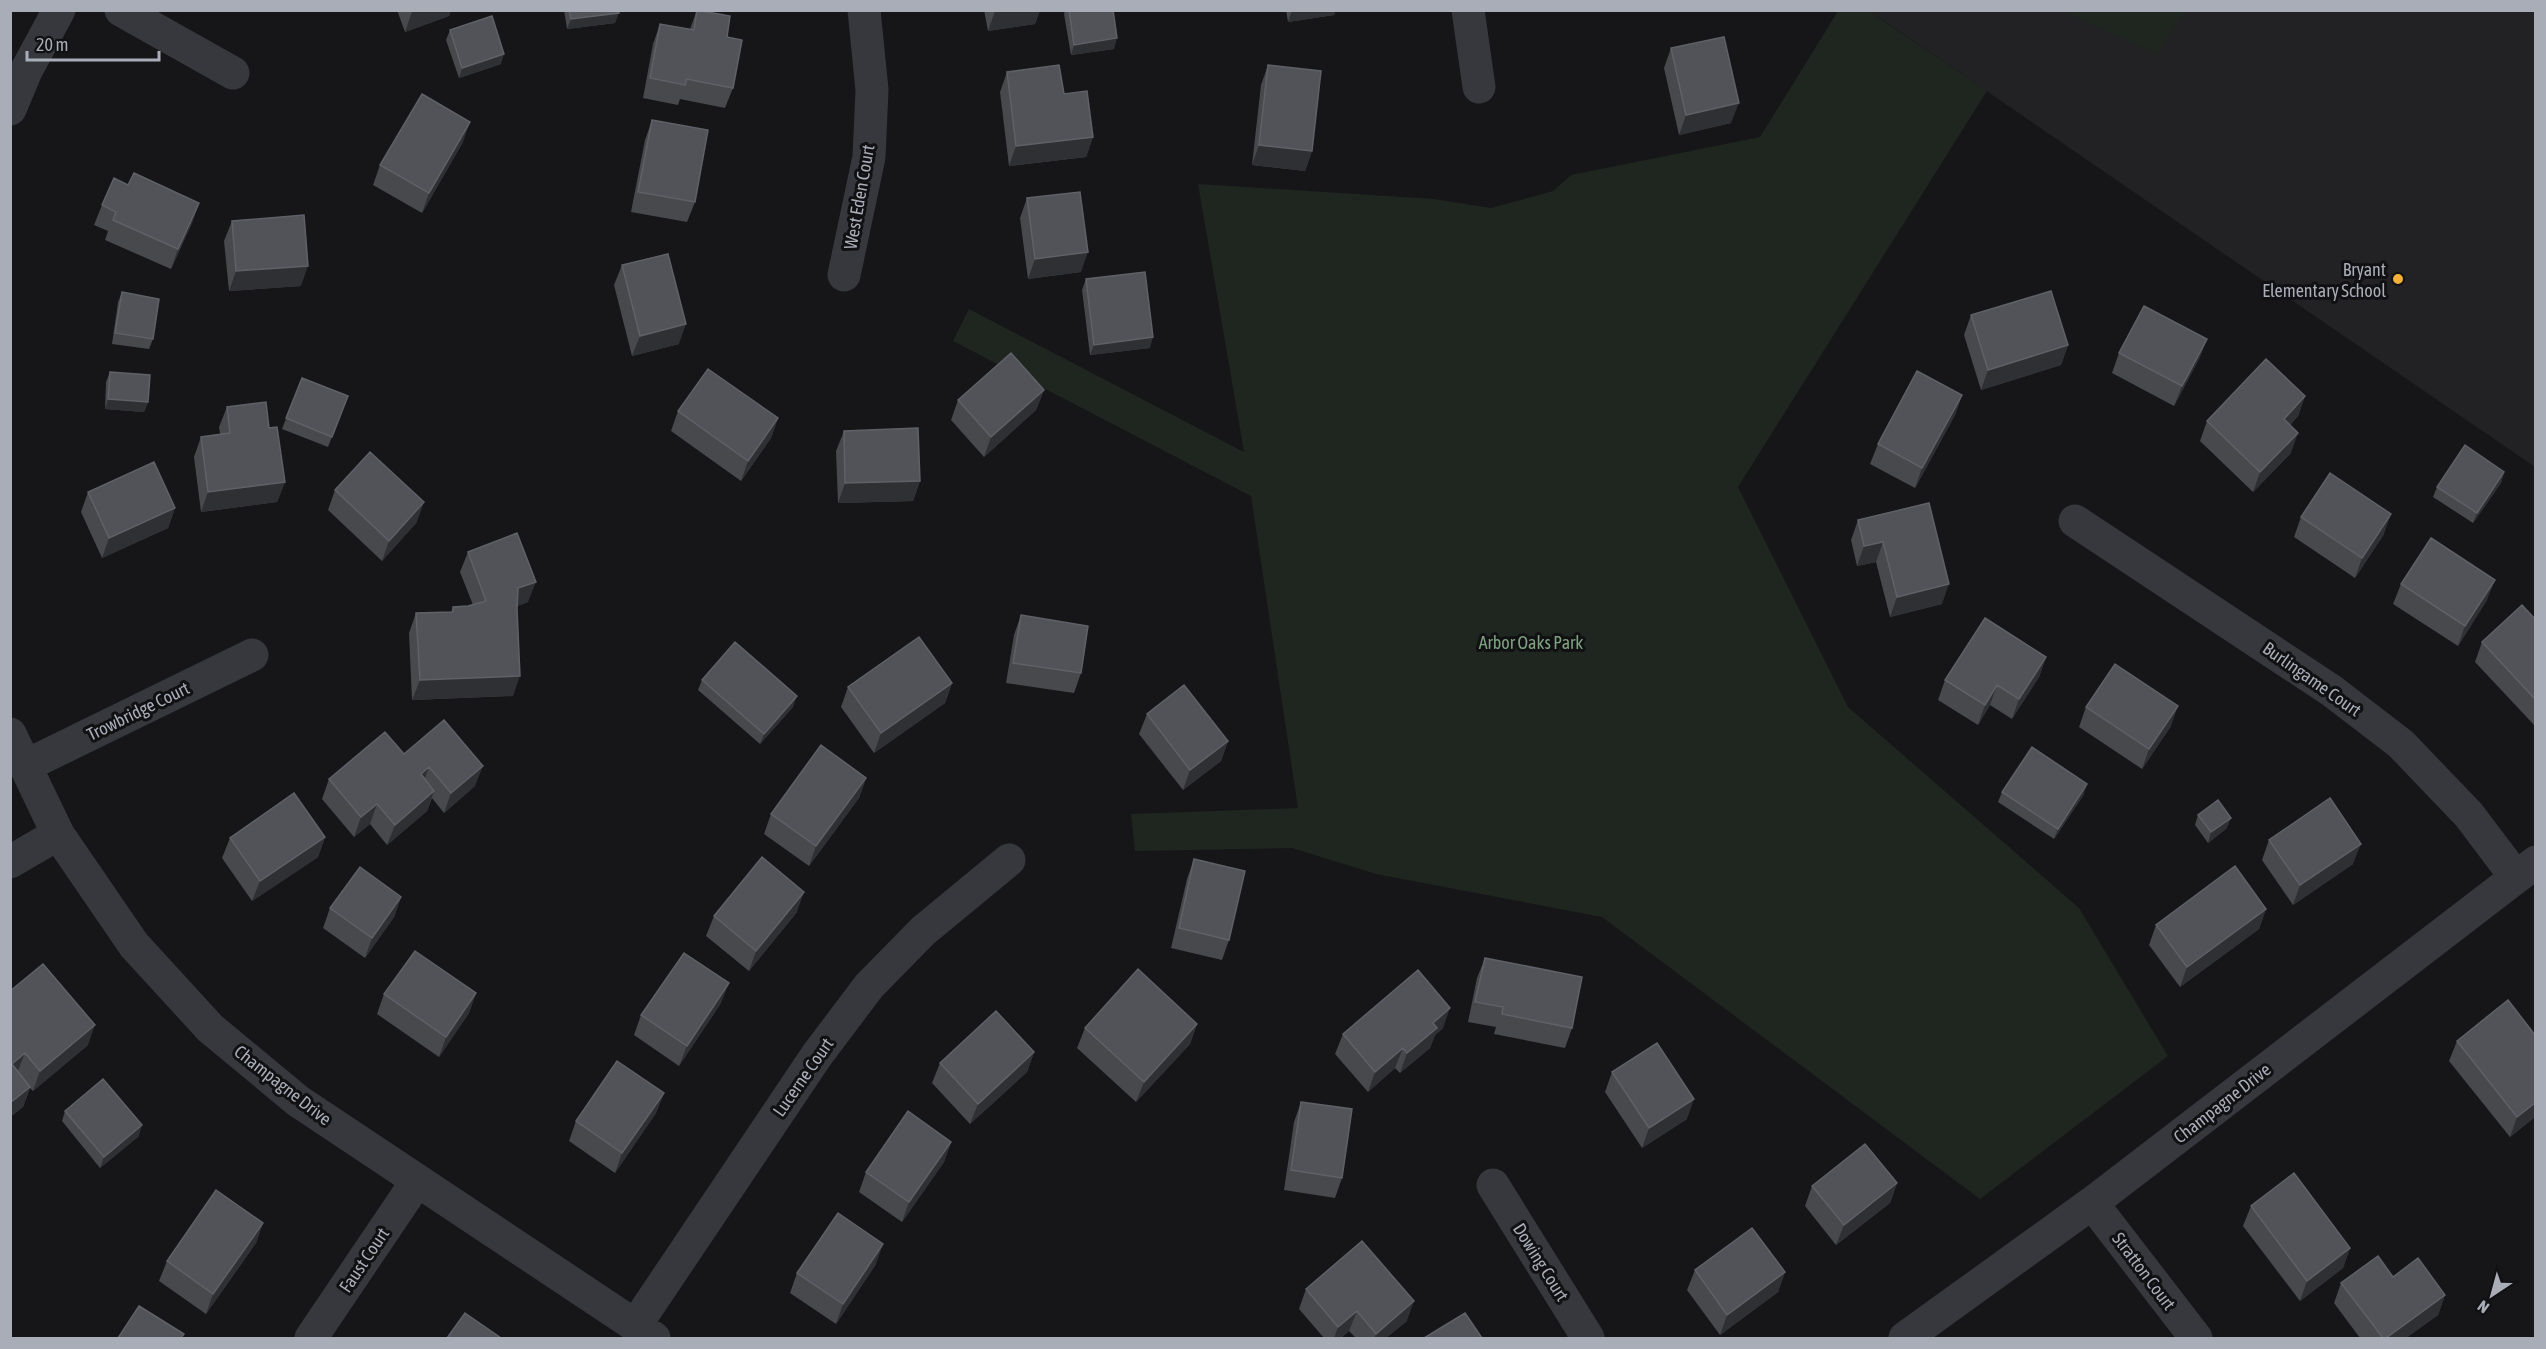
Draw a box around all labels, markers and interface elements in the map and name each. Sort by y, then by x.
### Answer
scale bar [27,24,159,62]
text: 20 m [36,34,68,55]
street label: West Eden Court [839,143,879,251]
place label: Bryant Elementary School [2262,259,2386,301]
marker: Bryant Elementary School [2391,272,2405,286]
park label: Arbor Oaks Park [1479,632,1583,653]
street label: Burlingame Court [2259,637,2365,721]
street label: Trowbridge Court [83,677,193,745]
street label: Lucerne Court [768,1034,838,1120]
street label: Champagne Drive [230,1041,336,1129]
street label: Champagne Drive [2169,1059,2275,1147]
street label: Dowing Court [1509,1219,1573,1305]
street label: Faust Court [335,1224,393,1296]
street label: Stratton Court [2108,1228,2180,1314]
north arrow [2462,1265,2522,1325]
text: N [2474,1297,2492,1317]

